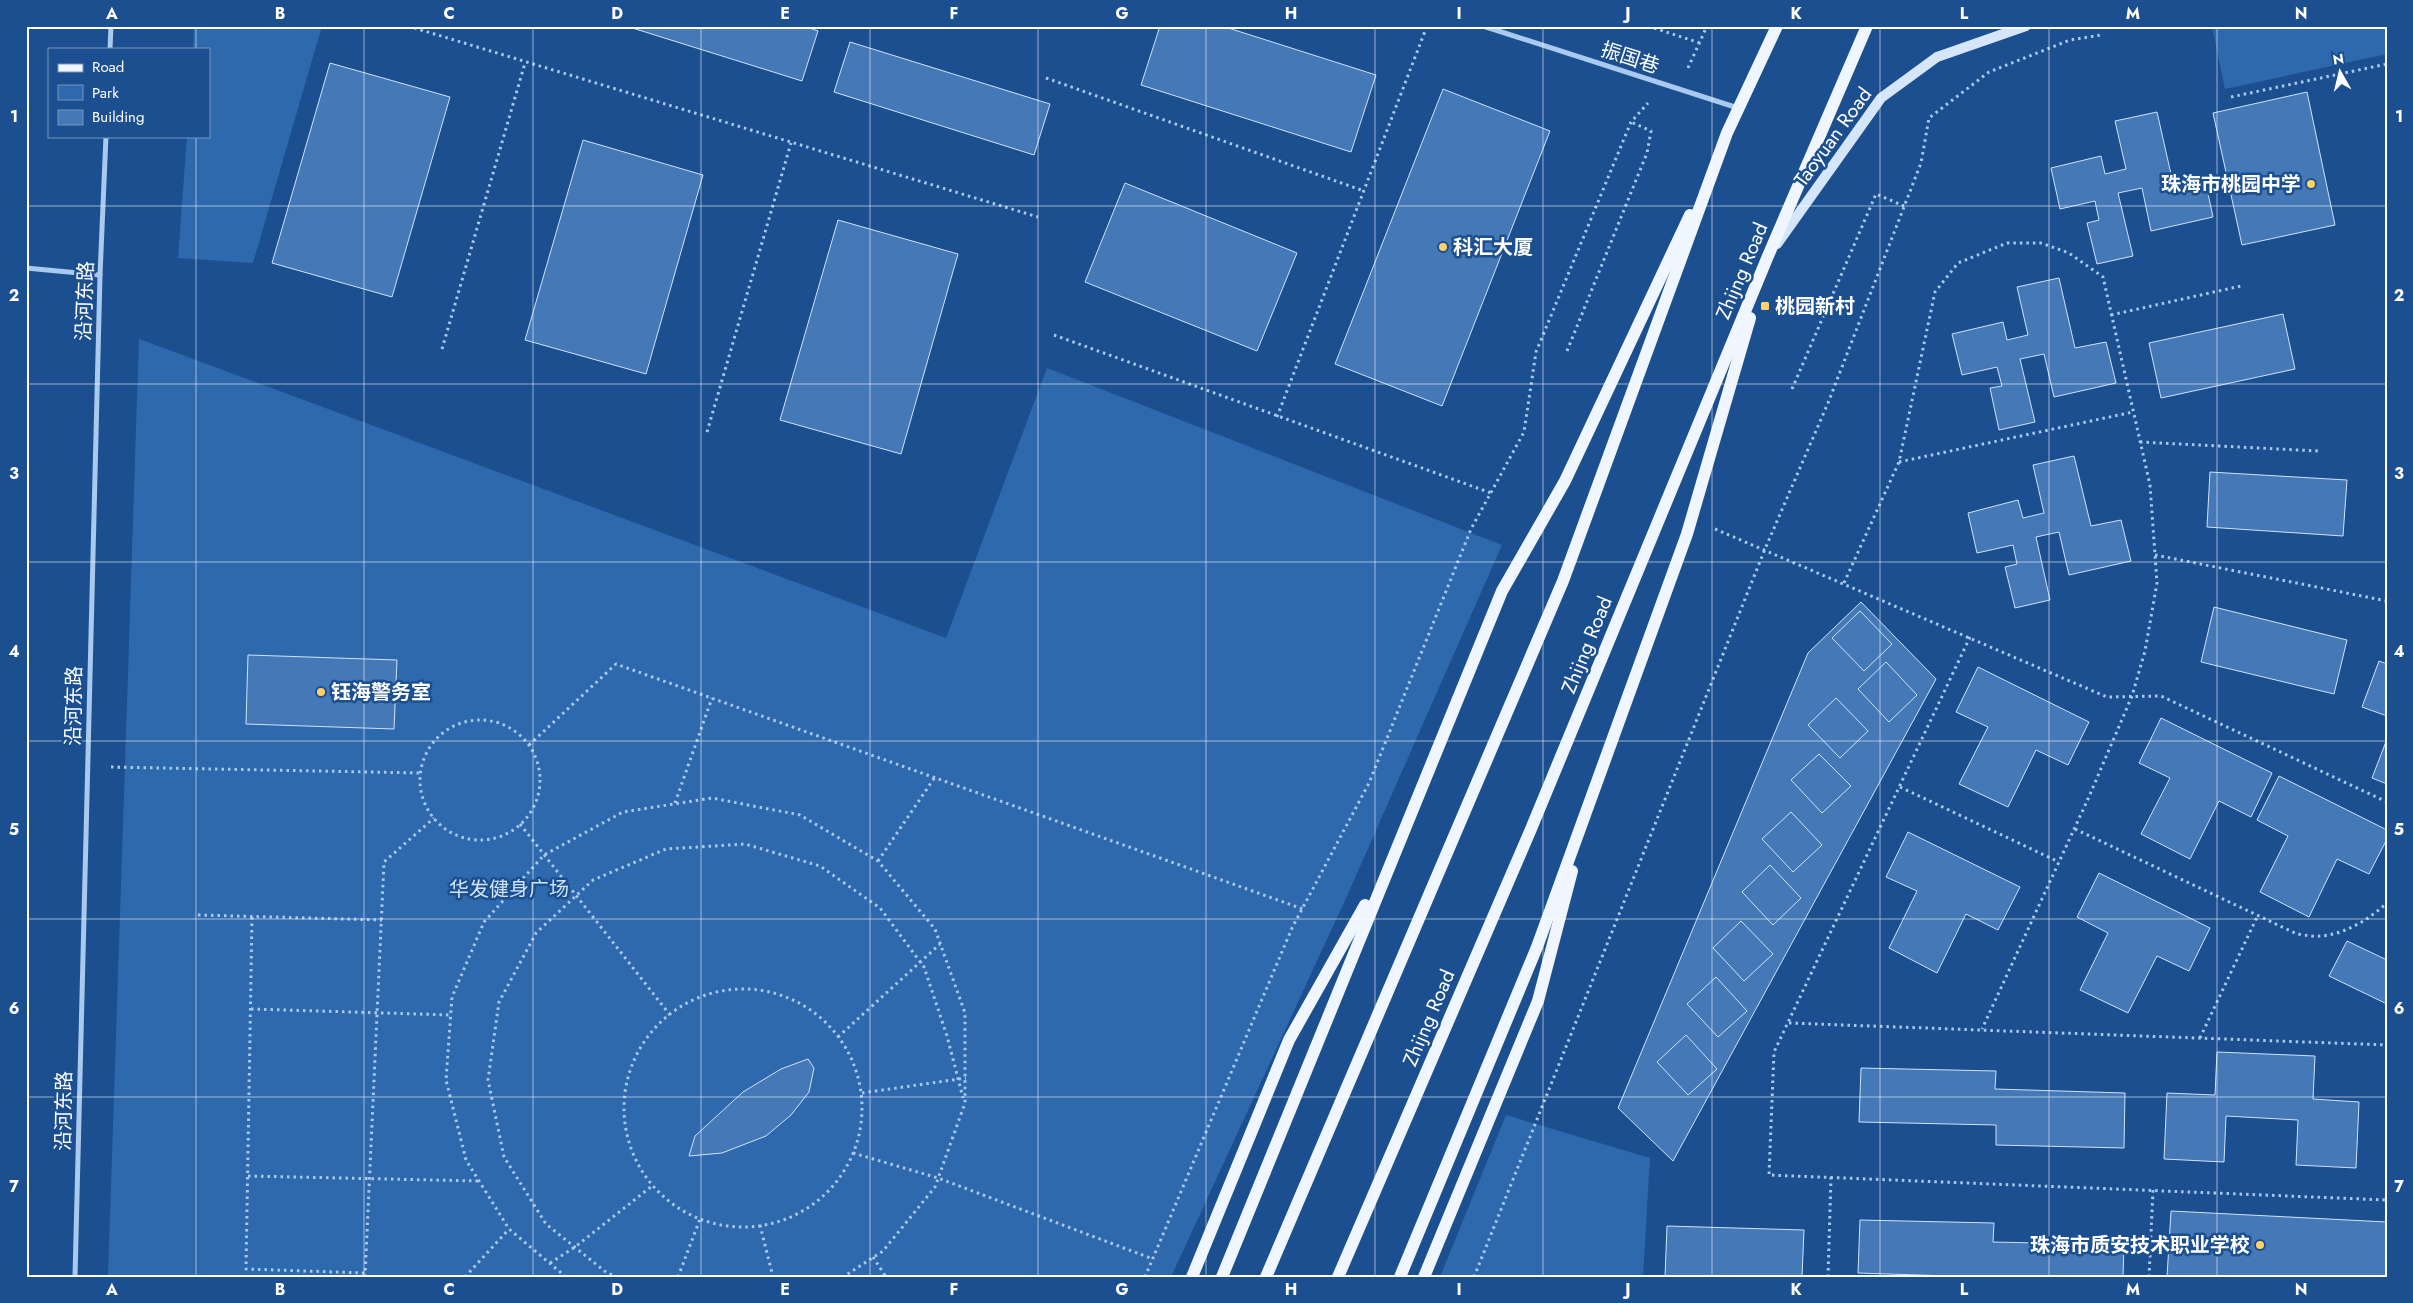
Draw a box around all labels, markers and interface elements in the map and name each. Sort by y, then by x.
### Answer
text: A [105,2,118,25]
text: B [275,2,285,25]
text: C [443,2,455,25]
text: D [611,2,623,25]
text: E [780,2,790,25]
text: F [950,2,958,25]
text: G [1115,2,1129,25]
text: H [1285,2,1297,25]
text: I [1456,2,1462,25]
text: J [1622,2,1631,25]
text: K [1790,2,1802,25]
text: L [1960,2,1969,25]
text: M [2126,2,2140,25]
text: N [2295,2,2307,25]
street label: 振国巷 [1597,35,1663,81]
legend [48,48,210,138]
north arrow [2316,48,2366,98]
text: N [2331,48,2345,70]
text: Road [92,56,124,78]
text: Park [92,82,119,104]
street label: Taoyuan Road [1787,82,1879,192]
text: 1 [10,105,18,128]
text: 1 [2395,105,2403,128]
text: Building [92,106,144,128]
place label: 珠海市桃园中学 [2161,170,2301,199]
marker: 珠海市桃园中学 [2305,178,2317,190]
street label: Zhijng Road [1709,218,1775,324]
place label: 科汇大厦 [1453,233,1533,262]
marker: 科汇大厦 [1437,241,1449,253]
street label: 沿河东路 [69,261,101,341]
text: 2 [9,284,19,307]
text: 2 [2394,284,2404,307]
place label: 桃园新村 [1775,292,1855,321]
marker: 桃园新村 [1759,300,1771,312]
text: 3 [9,462,19,485]
text: 3 [2394,462,2404,485]
street label: Zhijng Road [1554,592,1620,698]
text: 4 [8,640,20,663]
text: 4 [2393,640,2405,663]
street label: 沿河东路 [59,666,89,746]
place label: 钰海警务室 [331,678,431,707]
marker: 钰海警务室 [315,686,327,698]
text: 5 [9,818,19,841]
text: 5 [2394,818,2404,841]
park label: 华发健身广场 [449,875,569,904]
street label: Zhijng Road [1396,965,1462,1071]
text: 6 [9,997,19,1020]
text: 6 [2394,997,2404,1020]
street label: 沿河东路 [49,1071,79,1151]
text: 7 [9,1175,19,1198]
text: 7 [2394,1175,2404,1198]
place label: 珠海市质安技术职业学校 [2030,1231,2250,1260]
marker: 珠海市质安技术职业学校 [2254,1239,2266,1251]
text: A [105,1278,118,1301]
text: B [275,1278,285,1301]
text: C [443,1278,455,1301]
text: D [611,1278,623,1301]
text: E [780,1278,790,1301]
text: F [950,1278,958,1301]
text: G [1115,1278,1129,1301]
text: H [1285,1278,1297,1301]
text: I [1456,1278,1462,1301]
text: J [1622,1278,1631,1301]
text: K [1790,1278,1802,1301]
text: L [1960,1278,1969,1301]
text: M [2126,1278,2140,1301]
text: N [2295,1278,2307,1301]

